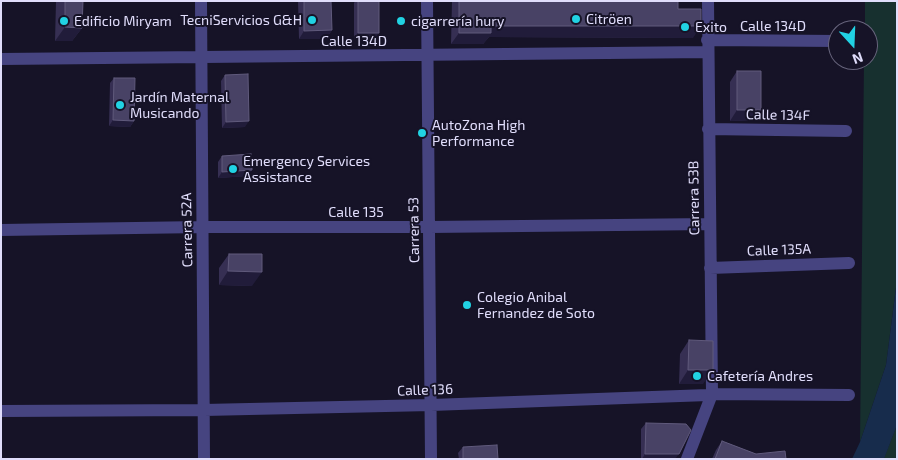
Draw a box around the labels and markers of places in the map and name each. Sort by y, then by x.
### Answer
place label: Citröen [586,11,632,27]
place label: TecniServicios G&H [180,12,302,28]
place label: Edificio Miryam [74,13,172,29]
place label: cigarrería hury [411,13,504,29]
marker: Citröen [570,13,582,25]
marker: TecniServicios G&H [306,14,318,26]
marker: Edificio Miryam [58,15,70,27]
marker: cigarrería hury [395,15,407,27]
place label: Exito [695,19,727,35]
marker: Exito [679,21,691,33]
place label: Jardín Maternal Musicando [130,89,229,121]
marker: Jardín Maternal Musicando [114,99,126,111]
place label: AutoZona High Performance [432,117,525,150]
marker: AutoZona High Performance [416,127,428,139]
place label: Emergency Services Assistance [243,153,370,186]
marker: Emergency Services Assistance [227,163,239,175]
place label: Colegio Anibal Fernandez de Soto [477,289,595,322]
marker: Colegio Anibal Fernandez de Soto [461,299,473,311]
place label: Cafetería Andres [707,368,813,384]
marker: Cafetería Andres [691,370,703,382]

